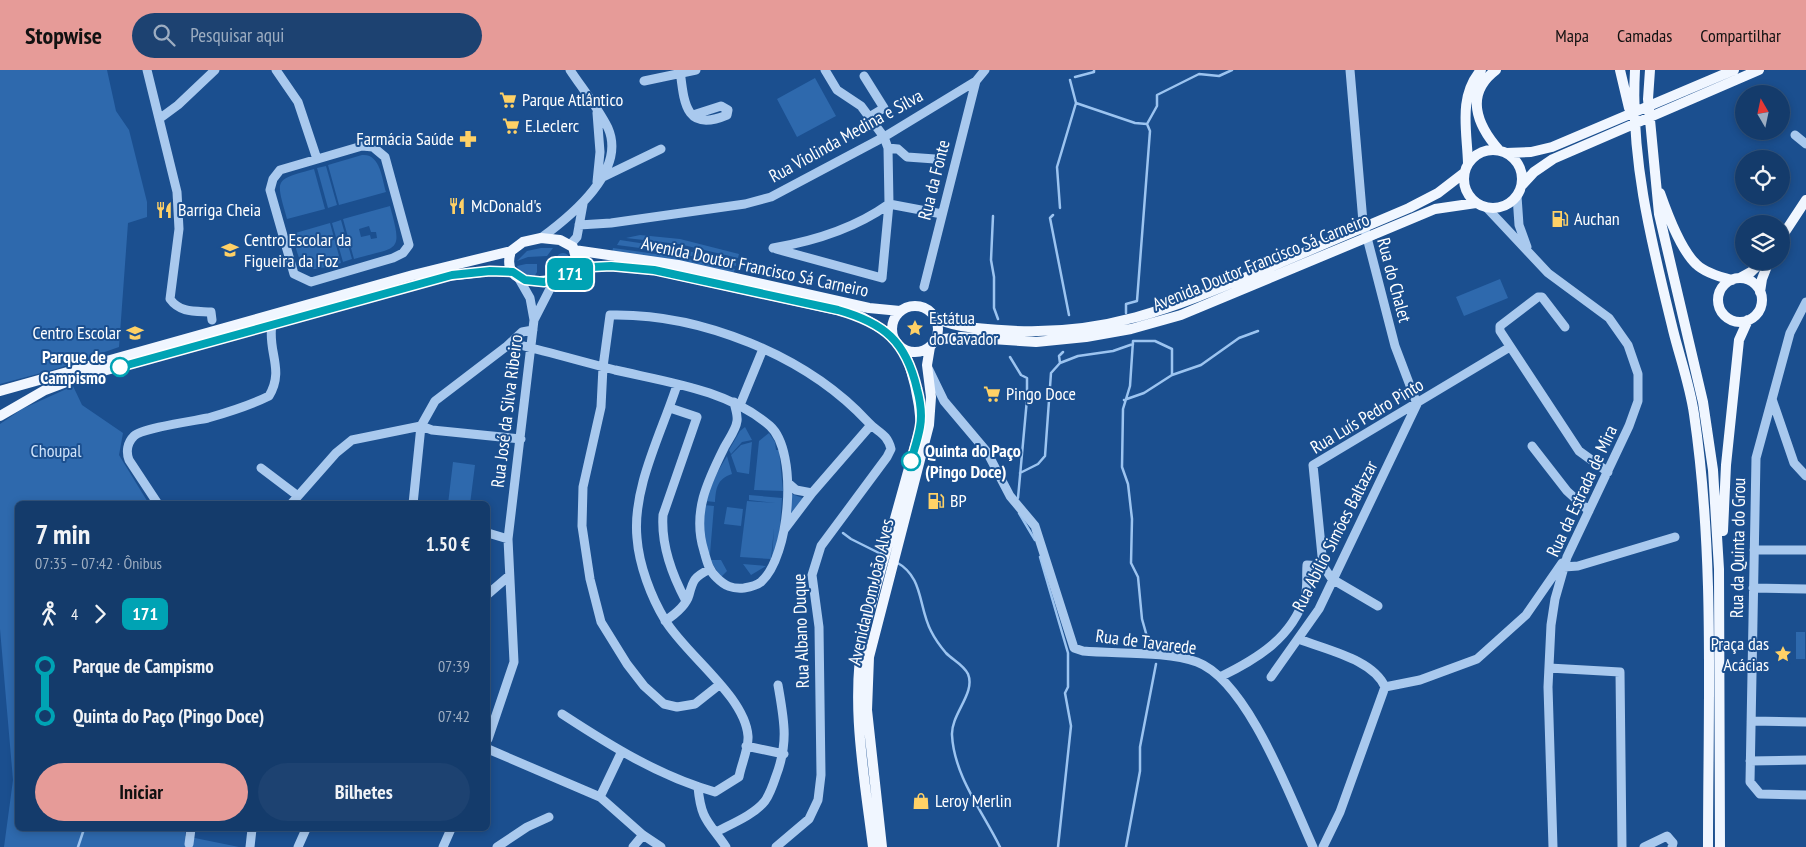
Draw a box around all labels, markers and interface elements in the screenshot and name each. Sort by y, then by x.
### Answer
search box [132,13,482,58]
text: Stopwise [25,20,102,51]
icon: search [150,21,178,49]
text: Pesquisar aqui [190,23,284,47]
text: Mapa [1555,24,1589,47]
text: Camadas [1617,24,1672,47]
text: Compartilhar [1700,24,1781,47]
street label: Rua Violinda Medina e Silva [765,84,927,187]
north arrow [1735,85,1790,140]
map controls [1735,85,1790,270]
place label: Parque Atlântico [522,88,624,111]
supermarket icon: Parque Atlântico [498,90,518,110]
place label: E.Leclerc [525,114,580,137]
supermarket icon: E.Leclerc [501,116,521,136]
place label: Farmácia Saúde [356,127,454,150]
pharmacy icon: Farmácia Saúde [458,129,478,149]
street label: Rua da Fonte [912,137,955,222]
button: locate [1735,150,1790,205]
place label: McDonald's [471,194,542,217]
restaurant icon: McDonald's [447,196,467,216]
place label: Barriga Cheia [178,198,261,221]
restaurant icon: Barriga Cheia [154,200,174,220]
street label: Avenida Doutor Francisco Sá Carneiro [1149,207,1373,316]
place label: Auchan [1574,207,1620,230]
fuel station icon: Auchan [1550,209,1570,229]
button: layers [1735,215,1790,270]
place label: Centro Escolar da Figueira da Foz [244,228,351,272]
street label: Avenida Doutor Francisco Sá Carneiro [639,231,871,302]
street label: Rua do Chalet [1372,235,1417,325]
school or university icon: Centro Escolar da Figueira da Foz [220,240,240,260]
line badge: 171 [541,258,599,290]
text: 171 [557,262,583,285]
place label: Estátua do Cavador [929,306,998,350]
place icon: Estátua do Cavador [905,318,925,338]
place label: Centro Escolar [32,321,121,344]
school or university icon: Centro Escolar [125,323,145,343]
street label: Rua José da Silva Ribeiro [486,333,527,489]
place label: Parque de Campismo [40,345,106,389]
marker: Parque de Campismo [110,357,130,377]
street label: Rua Luís Pedro Pinto [1306,373,1428,458]
place label: Pingo Doce [1006,382,1076,405]
supermarket icon: Pingo Doce [982,384,1002,404]
street label: Rua da Estrada de Mira [1541,421,1622,560]
park label: Choupal [31,439,82,462]
place label: Quinta do Paço (Pingo Doce) [925,439,1021,483]
marker: Quinta do Paço (Pingo Doce) [901,451,921,471]
street label: Rua Abílio Simões Baltazar [1287,457,1383,615]
street label: Rua da Quinta do Grou [1725,478,1750,618]
place label: BP [950,489,967,512]
fuel station icon: BP [926,491,946,511]
text: 7 min [35,515,90,552]
street label: Avenida Dom João Alves [843,517,899,667]
text: 1.50 € [426,532,470,556]
text: 07:35 – 07:42 · Ônibus [35,553,162,573]
street label: Rua Albano Duque [787,573,814,689]
icon: walk [35,600,63,628]
icon: forward [86,600,114,628]
text: 171 [132,602,158,625]
text: 4 [71,604,78,624]
street label: Rua de Tavarede [1094,624,1198,659]
place label: Praça das Acácias [1711,632,1769,676]
place icon: Praça das Acácias [1773,644,1793,664]
text: Parque de Campismo [73,654,214,678]
text: 07:39 [438,656,470,676]
text: Quinta do Paço (Pingo Doce) [73,704,264,728]
text: 07:42 [438,706,470,726]
button: Iniciar [35,763,248,821]
button: Bilhetes [258,763,470,821]
place label: Leroy Merlin [935,789,1012,812]
shop icon: Leroy Merlin [911,791,931,811]

